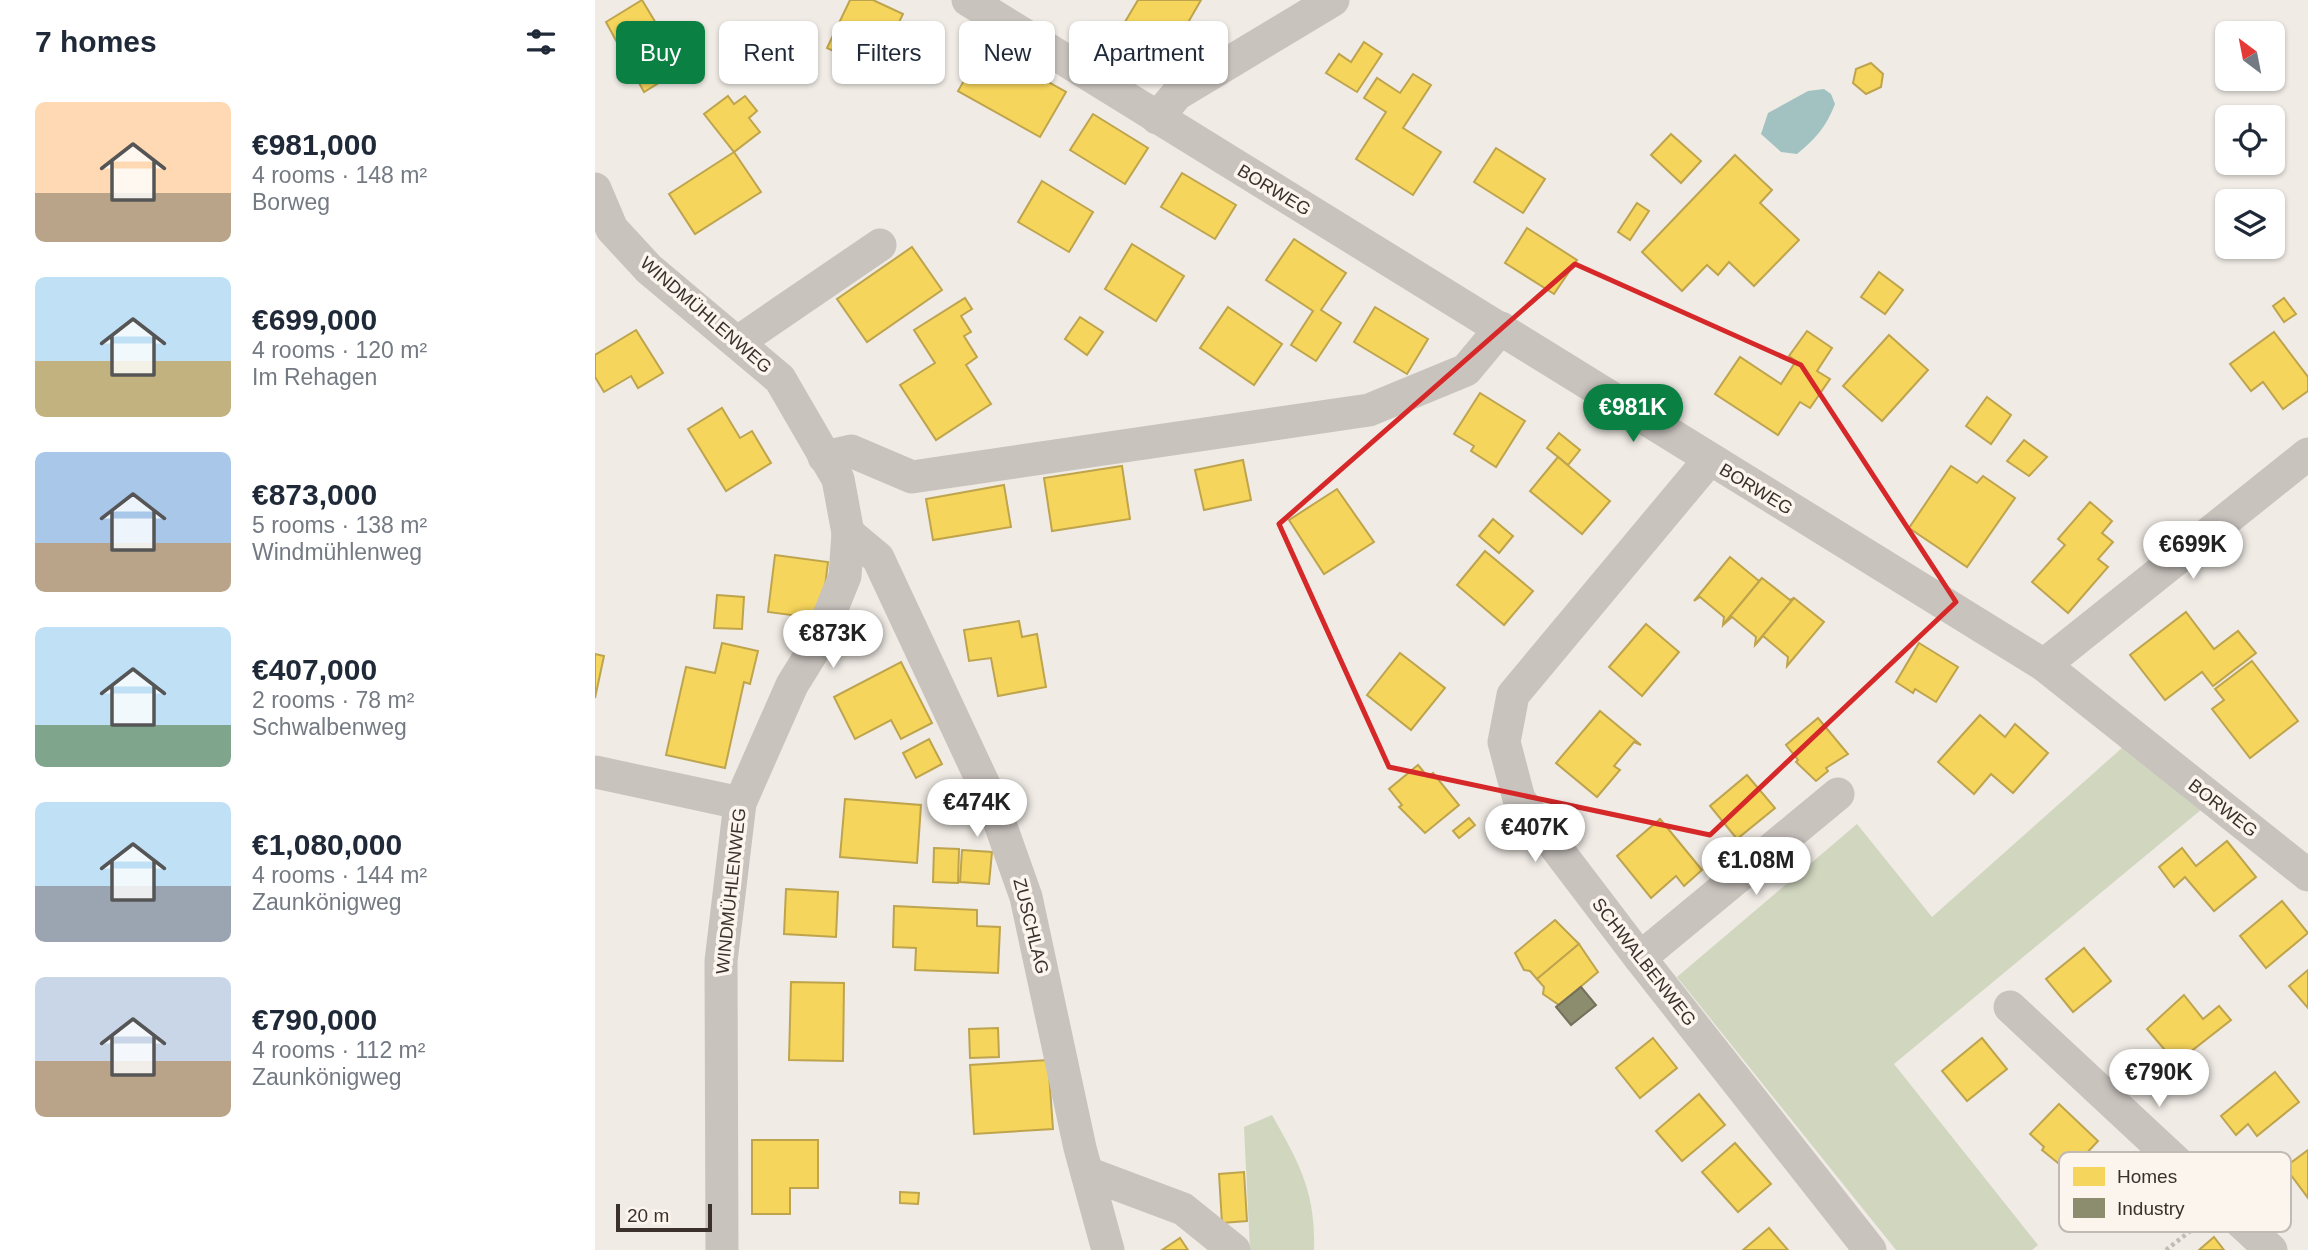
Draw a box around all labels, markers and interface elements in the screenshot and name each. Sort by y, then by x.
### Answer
chip: Buy [616,21,705,84]
chip: Rent [719,21,818,84]
chip: Filters [832,21,945,84]
chip: New [959,21,1055,84]
chip: Apartment [1069,21,1228,84]
north arrow [2215,21,2285,91]
map controls [2215,21,2285,259]
icon: filters [522,23,560,61]
text: 7 homes [35,25,157,58]
button: locate [2215,105,2285,175]
text: €981,000 [252,128,377,161]
icon: home [91,130,175,214]
street label: BORWEG [1234,160,1314,220]
text: 4 rooms · 148 m² [252,162,427,188]
text: Borweg [252,189,330,215]
button: layers [2215,189,2285,259]
street label: WINDMÜHLENWEG [636,253,776,377]
text: €699,000 [252,303,377,336]
icon: home [91,305,175,389]
text: 4 rooms · 120 m² [252,337,427,363]
text: Im Rehagen [252,364,377,390]
pin: €981K [1584,384,1682,444]
text: €981K [1599,394,1667,420]
street label: BORWEG [1716,459,1796,519]
text: €873,000 [252,478,377,511]
icon: home [91,480,175,564]
text: 5 rooms · 138 m² [252,512,427,538]
pin: €699K [2144,522,2242,581]
text: €699K [2159,531,2227,557]
text: Windmühlenweg [252,539,422,565]
pin: €873K [784,610,882,670]
text: €873K [799,620,867,646]
text: €407,000 [252,653,377,686]
icon: home [91,655,175,739]
text: 2 rooms · 78 m² [252,687,414,713]
text: Schwalbenweg [252,714,407,740]
street label: BORWEG [2185,775,2261,841]
pin: €474K [928,780,1026,839]
text: €474K [943,789,1011,815]
pin: €407K [1486,804,1584,864]
street label: WINDMÜHLENWEG [712,807,750,975]
text: €407K [1501,814,1569,840]
text: €1,080,000 [252,828,402,861]
icon: home [91,830,175,914]
pin: €1.08M [1699,838,1813,897]
text: €1.08M [1718,847,1794,873]
text: 4 rooms · 144 m² [252,862,427,888]
street label: ZUSCHLAG [1009,876,1053,976]
text: Zaunkönigweg [252,889,402,915]
street label: SCHWALBENWEG [1588,894,1700,1030]
text: €790,000 [252,1003,377,1036]
icon: home [91,1005,175,1089]
text: 4 rooms · 112 m² [252,1037,425,1063]
pin: €790K [2110,1050,2208,1109]
text: €790K [2125,1059,2193,1085]
text: Zaunkönigweg [252,1064,402,1090]
legend [2059,1152,2291,1232]
text: Homes [2117,1166,2177,1187]
text: Industry [2117,1198,2185,1219]
scale bar [616,1201,712,1233]
text: 20 m [627,1205,669,1226]

